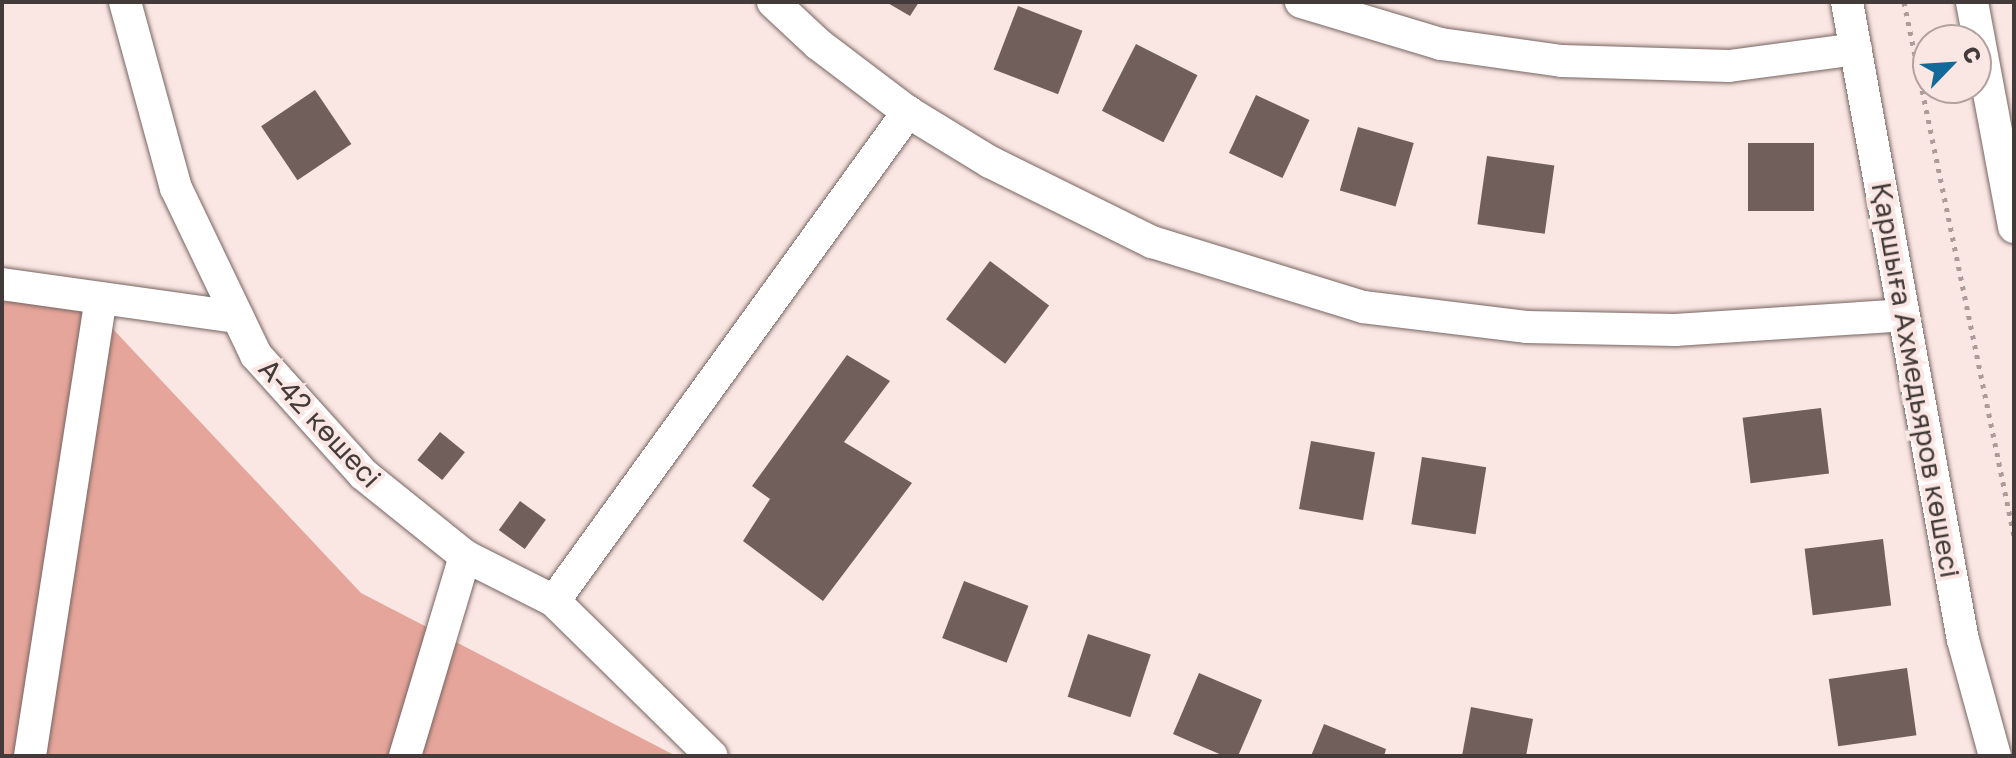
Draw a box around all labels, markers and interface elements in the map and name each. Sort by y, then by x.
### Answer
north arrow [1912,24,1992,104]
text: С [1957,42,1988,67]
street label: Қаршыға Ахмедьяров көшесі [1865,179,1967,581]
street label: А-42 көшесі [252,352,388,494]

